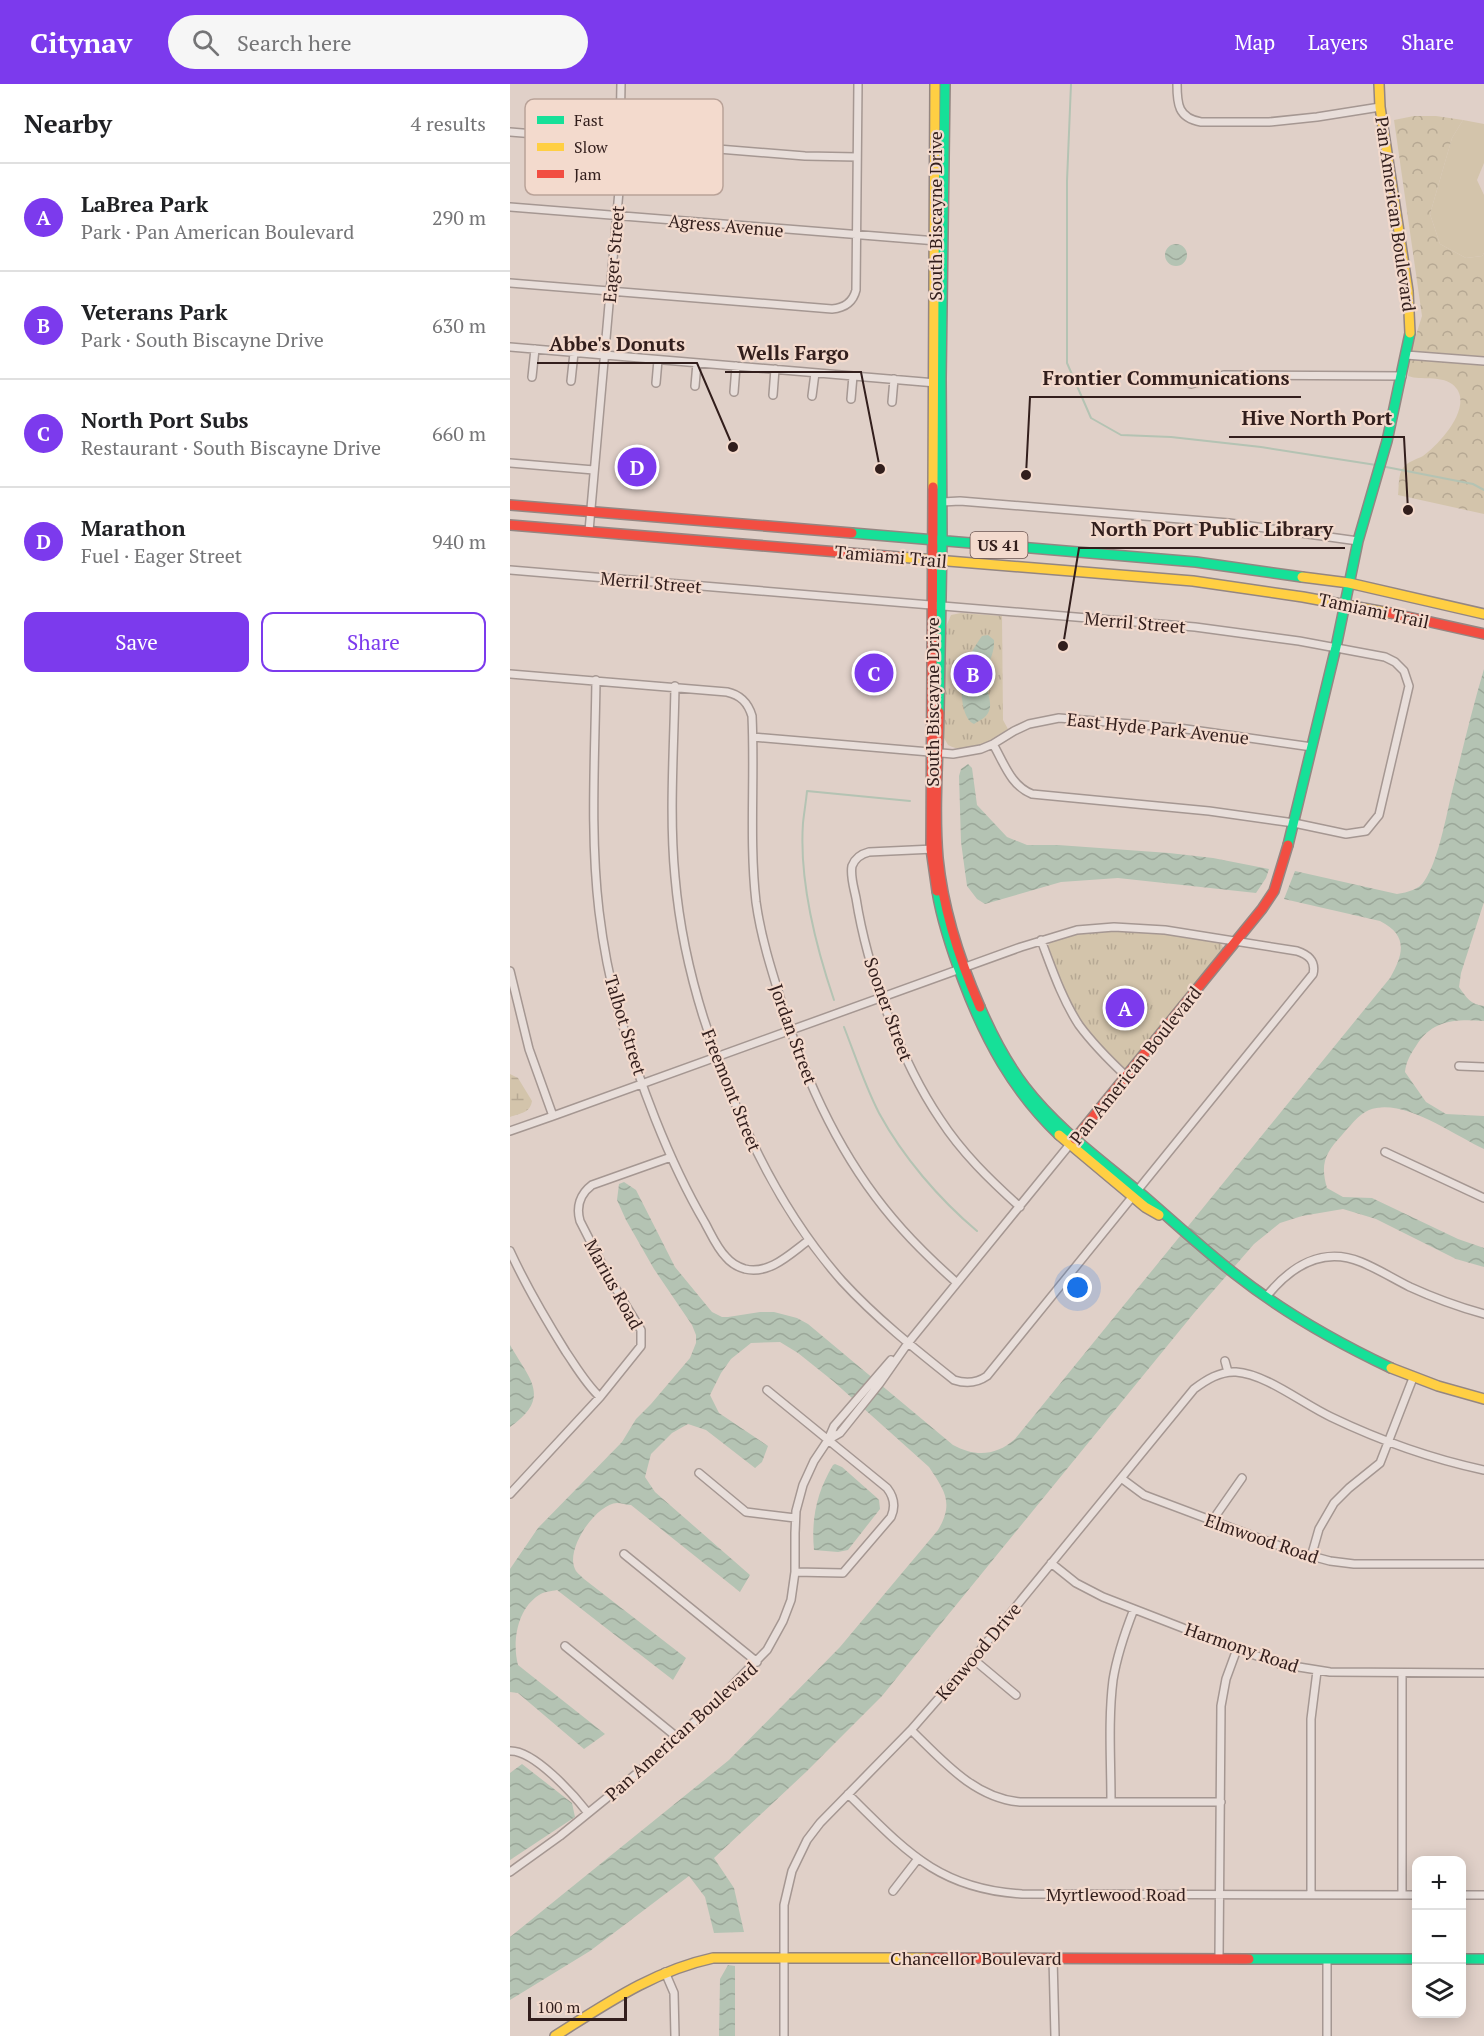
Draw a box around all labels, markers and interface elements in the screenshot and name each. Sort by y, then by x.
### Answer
search box [168,15,588,69]
text: Citynav [30,24,132,61]
icon: search [189,26,222,59]
text: Search here [237,28,352,57]
text: Map [1234,28,1275,56]
text: Layers [1308,28,1368,56]
text: Share [1401,28,1454,56]
legend [525,99,723,195]
text: Nearby [24,106,112,140]
text: Fast [574,109,604,131]
text: 4 results [411,110,486,137]
street label: Pan American Boulevard [1370,115,1422,313]
street label: South Biscayne Drive [923,131,947,301]
text: Slow [574,136,608,158]
text: Jam [574,163,602,185]
text: LaBrea Park [81,189,208,218]
text: A [36,204,51,231]
text: 290 m [432,204,486,231]
street label: Eager Street [597,204,629,304]
street label: Agress Avenue [667,208,785,242]
text: Park · Pan American Boulevard [81,218,354,245]
text: Veterans Park [81,297,228,326]
text: B [37,312,50,339]
text: 630 m [432,312,486,339]
callout: Abbe's Donuts [537,325,697,363]
text: Park · South Biscayne Drive [81,326,324,353]
text: Abbe's Donuts [549,330,685,357]
callout: Wells Fargo [725,334,861,372]
text: Wells Fargo [737,339,849,366]
callout: Frontier Communications [1030,359,1301,397]
text: Frontier Communications [1043,364,1289,391]
callout: Hive North Port [1229,399,1404,437]
text: Hive North Port [1241,404,1393,431]
text: North Port Subs [81,405,249,434]
text: C [37,420,50,447]
text: 660 m [432,420,486,447]
text: Restaurant · South Biscayne Drive [81,434,381,461]
pin: D [618,444,656,490]
callout: North Port Public Library [1079,510,1345,548]
text: Marathon [81,513,186,542]
text: North Port Public Library [1091,515,1334,542]
text: D [36,528,51,555]
text: 940 m [432,528,486,555]
road number: US 41 [970,532,1028,558]
street label: Tamiami Trail [834,539,948,573]
text: Fuel · Eager Street [81,542,242,569]
street label: Merril Street [599,566,703,598]
street label: Tamiami Trail [1316,587,1432,633]
street label: Merril Street [1083,606,1187,638]
button: Save [24,612,249,672]
button: Share [261,612,486,672]
street label: South Biscayne Drive [920,617,944,787]
pin: C [854,650,894,696]
pin: B [954,652,992,696]
street label: East Hyde Park Avenue [1066,707,1250,749]
street label: Sooner Street [859,954,919,1064]
street label: Talbot Street [599,972,653,1078]
street label: Jordan Street [765,980,823,1088]
street label: Pan American Boulevard [1065,982,1205,1148]
pin: A [1106,986,1144,1030]
street label: Freemont Street [697,1025,768,1155]
street label: Marius Road [579,1235,649,1333]
your location [1063,1273,1092,1302]
street label: Elmwood Road [1202,1507,1322,1569]
street label: Kenwood Drive [930,1597,1026,1705]
street label: Harmony Road [1182,1616,1302,1678]
street label: Pan American Boulevard [600,1656,762,1806]
map controls [1412,1856,1466,2018]
button: + [1412,1856,1466,1910]
street label: Myrtlewood Road [1046,1882,1186,1906]
button: − [1412,1910,1466,1964]
street label: Chancellor Boulevard [890,1946,1062,1970]
button: layers [1412,1964,1466,2018]
scale bar [528,1994,627,2022]
text: 100 m [537,1996,580,2018]

